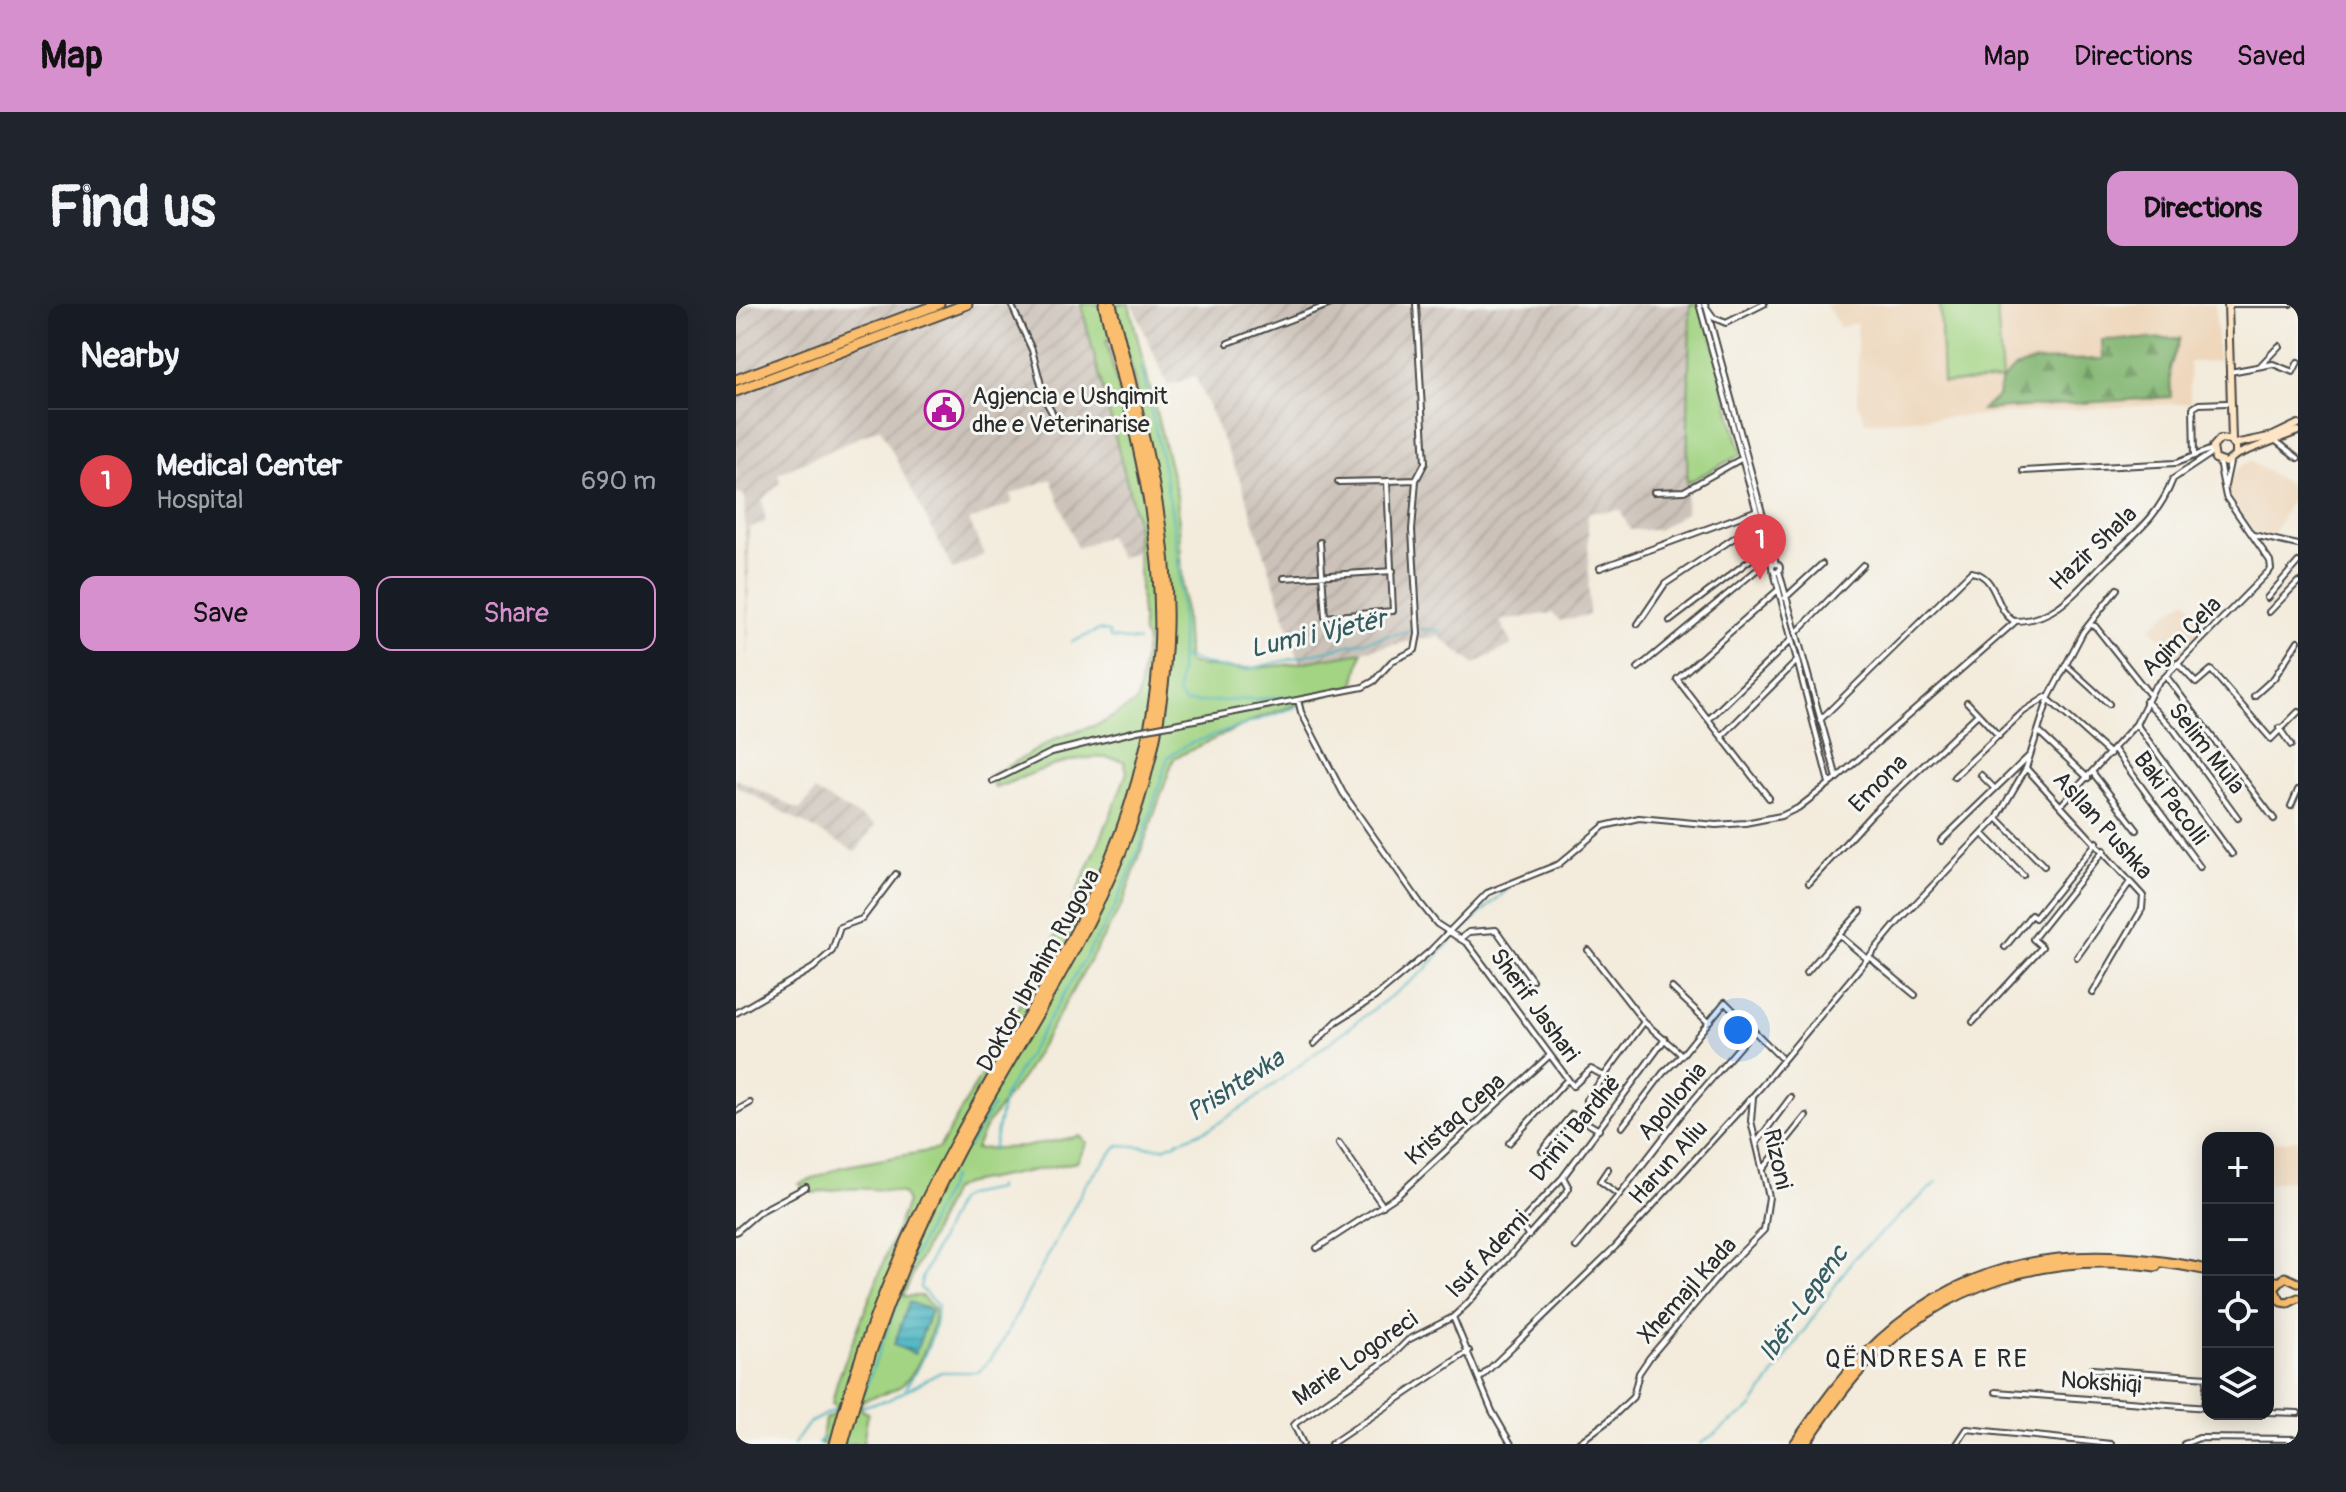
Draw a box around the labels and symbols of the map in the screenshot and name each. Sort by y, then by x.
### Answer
place label: Agjencia e Ushqimit dhe e Veterinarise [972,382,1168,439]
public building icon: Agjencia e Ushqimit dhe e Veterinarise [923,389,965,431]
street label: Hazir Shala [2044,500,2143,597]
pin: 1 [1734,514,1786,580]
street label: Agim Çela [2135,590,2228,683]
water label: Lumi i Vjetër [1247,602,1393,665]
street label: Selim Mula [2162,697,2251,800]
street label: Baki Pacolli [2127,746,2214,851]
street label: Emona [1843,748,1914,819]
street label: Asllan Pushka [2047,765,2159,885]
street label: Doktor Ibrahim Rugova [971,864,1106,1077]
street label: Sherif Jashari [1484,943,1586,1068]
your location [1718,1010,1758,1050]
water label: Prishtevka [1181,1042,1292,1129]
street label: Apollonia [1631,1056,1713,1146]
street label: Kristaq Cepa [1399,1067,1511,1172]
street label: Drini i Bardhë [1524,1069,1627,1188]
street label: Harun Aliu [1623,1114,1714,1210]
street label: Rizoni [1757,1126,1799,1192]
street label: Isuf Ademi [1440,1205,1535,1304]
street label: Xhemajl Kada [1632,1231,1743,1350]
water label: Ibër-Lepenc [1752,1238,1856,1368]
street label: Marie Logoreci [1287,1305,1423,1412]
district label: QËNDRESA E RE [1825,1343,2029,1375]
street label: Nokshiqi [2059,1365,2142,1400]

